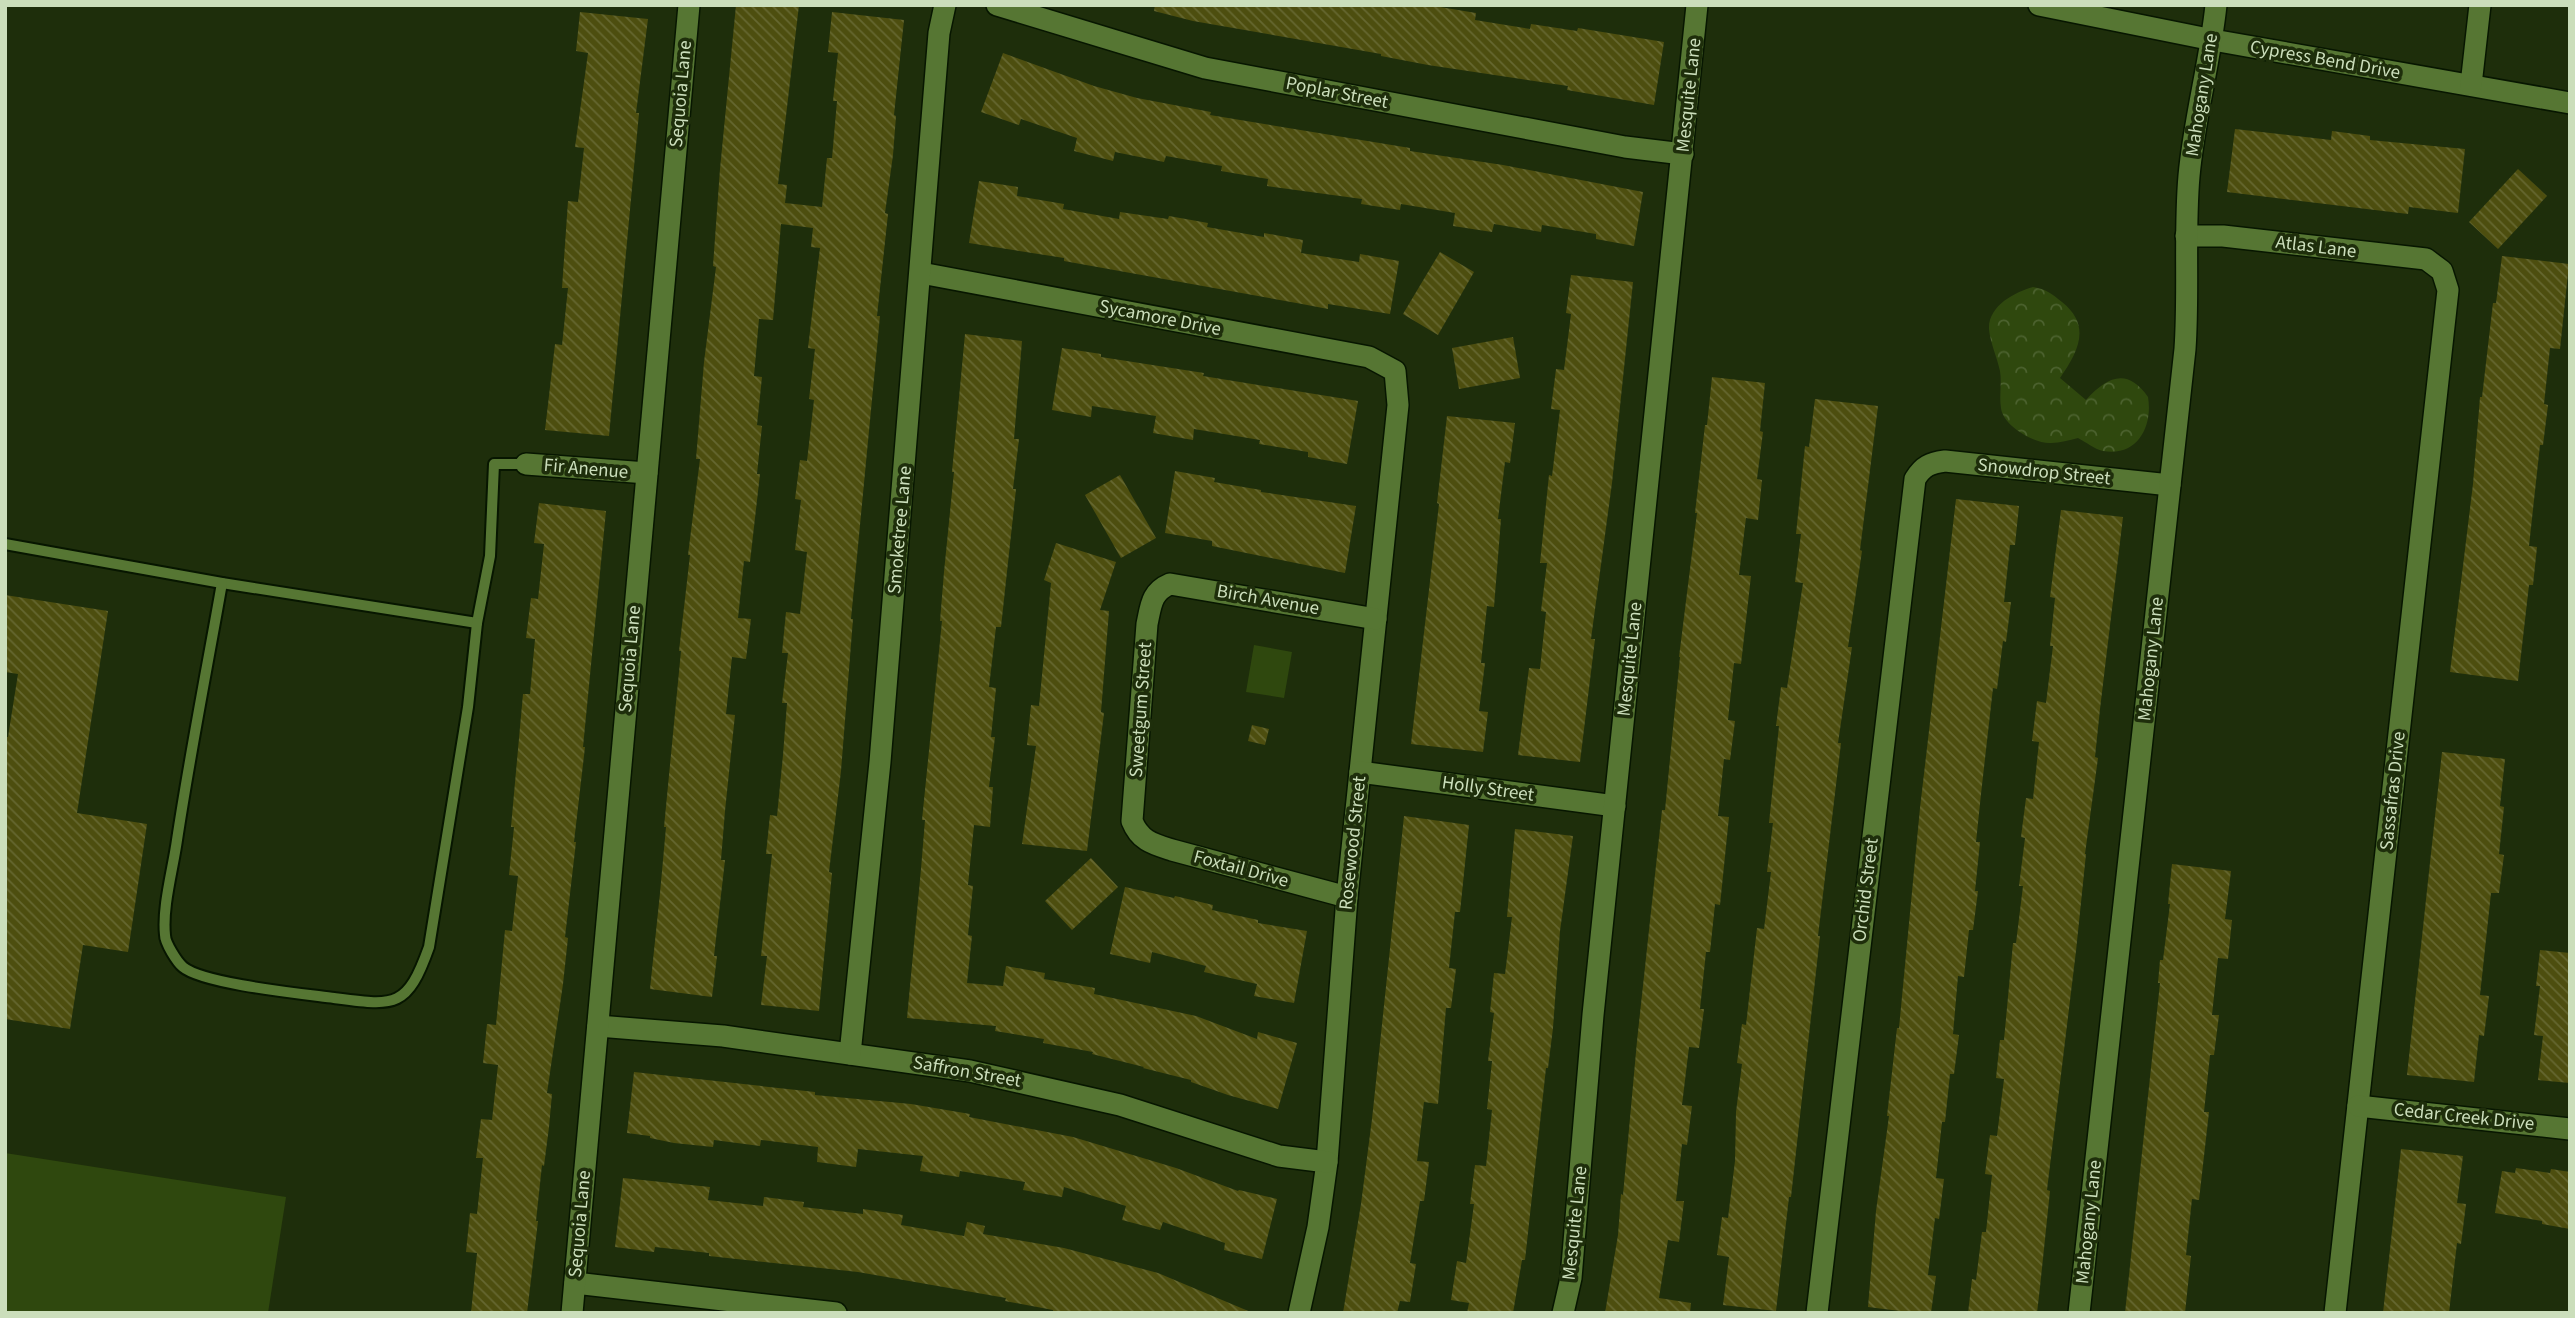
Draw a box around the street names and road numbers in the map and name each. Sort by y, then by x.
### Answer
street label: Mahogany Lane [2179,31,2225,159]
street label: Cypress Bend Drive [2248,34,2402,86]
street label: Mesquite Lane [1670,37,1708,153]
street label: Sequoia Lane [663,39,699,149]
street label: Poplar Street [1284,70,1391,116]
street label: Atlas Lane [2274,229,2358,265]
street label: Sycamore Drive [1097,293,1223,343]
street label: Fir Anenue [543,452,629,486]
street label: Snowdrop Street [1976,452,2112,492]
street label: Smoketree Lane [881,465,919,595]
street label: Birch Avenue [1215,578,1321,622]
street label: Mahogany Lane [2131,596,2171,722]
street label: Mesquite Lane [1611,601,1649,717]
street label: Sequoia Lane [612,604,648,714]
street label: Sweetgum Street [1123,641,1159,779]
street label: Sassafras Drive [2373,730,2413,852]
street label: Holly Street [1440,769,1536,809]
street label: Rosewood Street [1333,774,1374,911]
street label: Orchid Street [1846,836,1886,944]
street label: Foxtail Drive [1191,843,1291,895]
street label: Saffron Street [911,1049,1024,1095]
street label: Cedar Creek Drive [2392,1096,2536,1138]
street label: Mahogany Lane [2069,1159,2109,1285]
street label: Mesquite Lane [1556,1165,1594,1281]
street label: Sequoia Lane [562,1169,598,1279]

